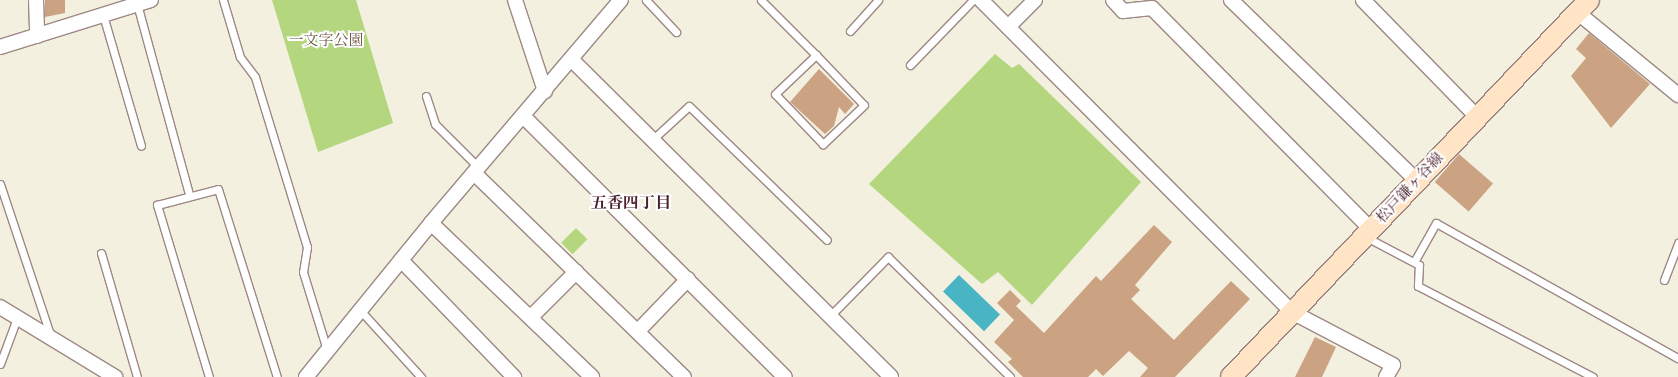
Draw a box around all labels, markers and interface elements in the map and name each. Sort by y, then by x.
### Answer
park label: 一文字公園 [289,32,363,50]
street label: 松戸鎌ヶ谷線 [1373,149,1447,227]
district label: 五香四丁目 [591,194,671,214]

